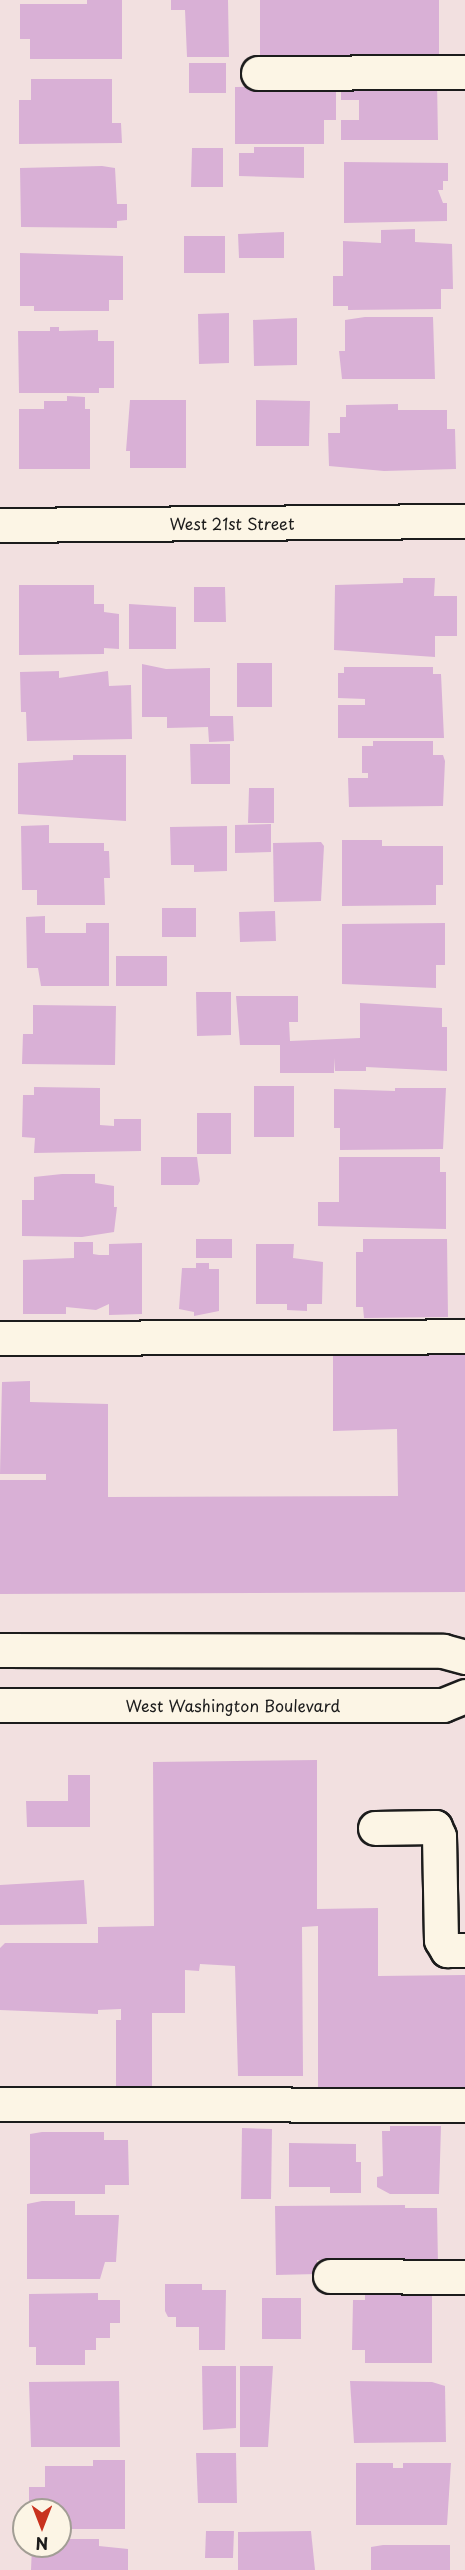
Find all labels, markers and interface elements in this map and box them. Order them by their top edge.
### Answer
street label: West 21st Street [168,513,296,533]
street label: West Washington Boulevard [126,1695,340,1715]
north arrow [12,2498,72,2558]
text: N [36,2532,48,2556]

